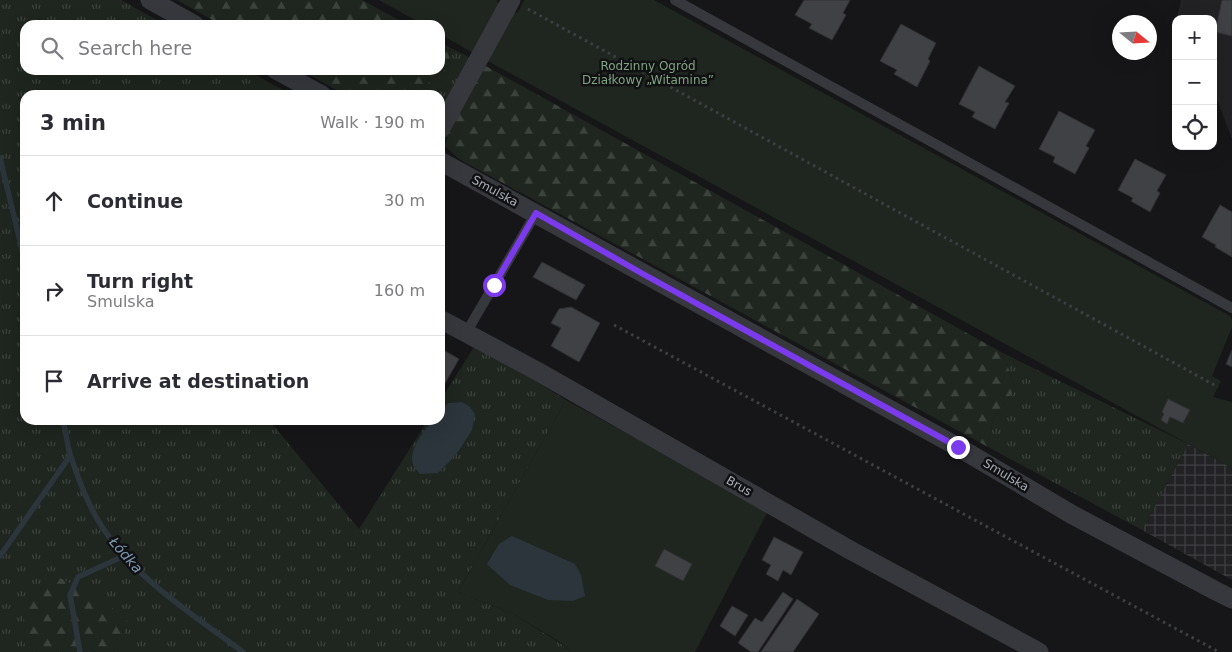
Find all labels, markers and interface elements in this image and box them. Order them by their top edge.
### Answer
north arrow [1112,15,1157,60]
map controls [1172,15,1217,150]
button: + [1172,15,1217,60]
search box [20,20,445,75]
icon: search [38,34,66,62]
text: Search here [78,37,192,59]
park label: Rodzinny Ogród Działkowy „Witamina” [582,59,714,87]
button: − [1172,60,1217,105]
button: locate [1172,105,1217,150]
text: 3 min [40,111,106,135]
text: Walk · 190 m [320,113,425,132]
street label: Smulska [469,173,521,209]
icon: ahead [40,187,68,215]
text: Continue [87,190,183,212]
text: 30 m [384,191,425,210]
text: Turn right [87,270,193,292]
route start [483,274,506,297]
icon: right [40,277,68,305]
text: 160 m [374,281,425,300]
text: Smulska [87,292,154,311]
icon: arrive [40,367,68,395]
text: Arrive at destination [87,370,309,392]
route end [947,436,970,459]
street label: Smulska [981,456,1031,494]
street label: Brus [724,473,754,499]
water label: Łódka [106,533,146,576]

